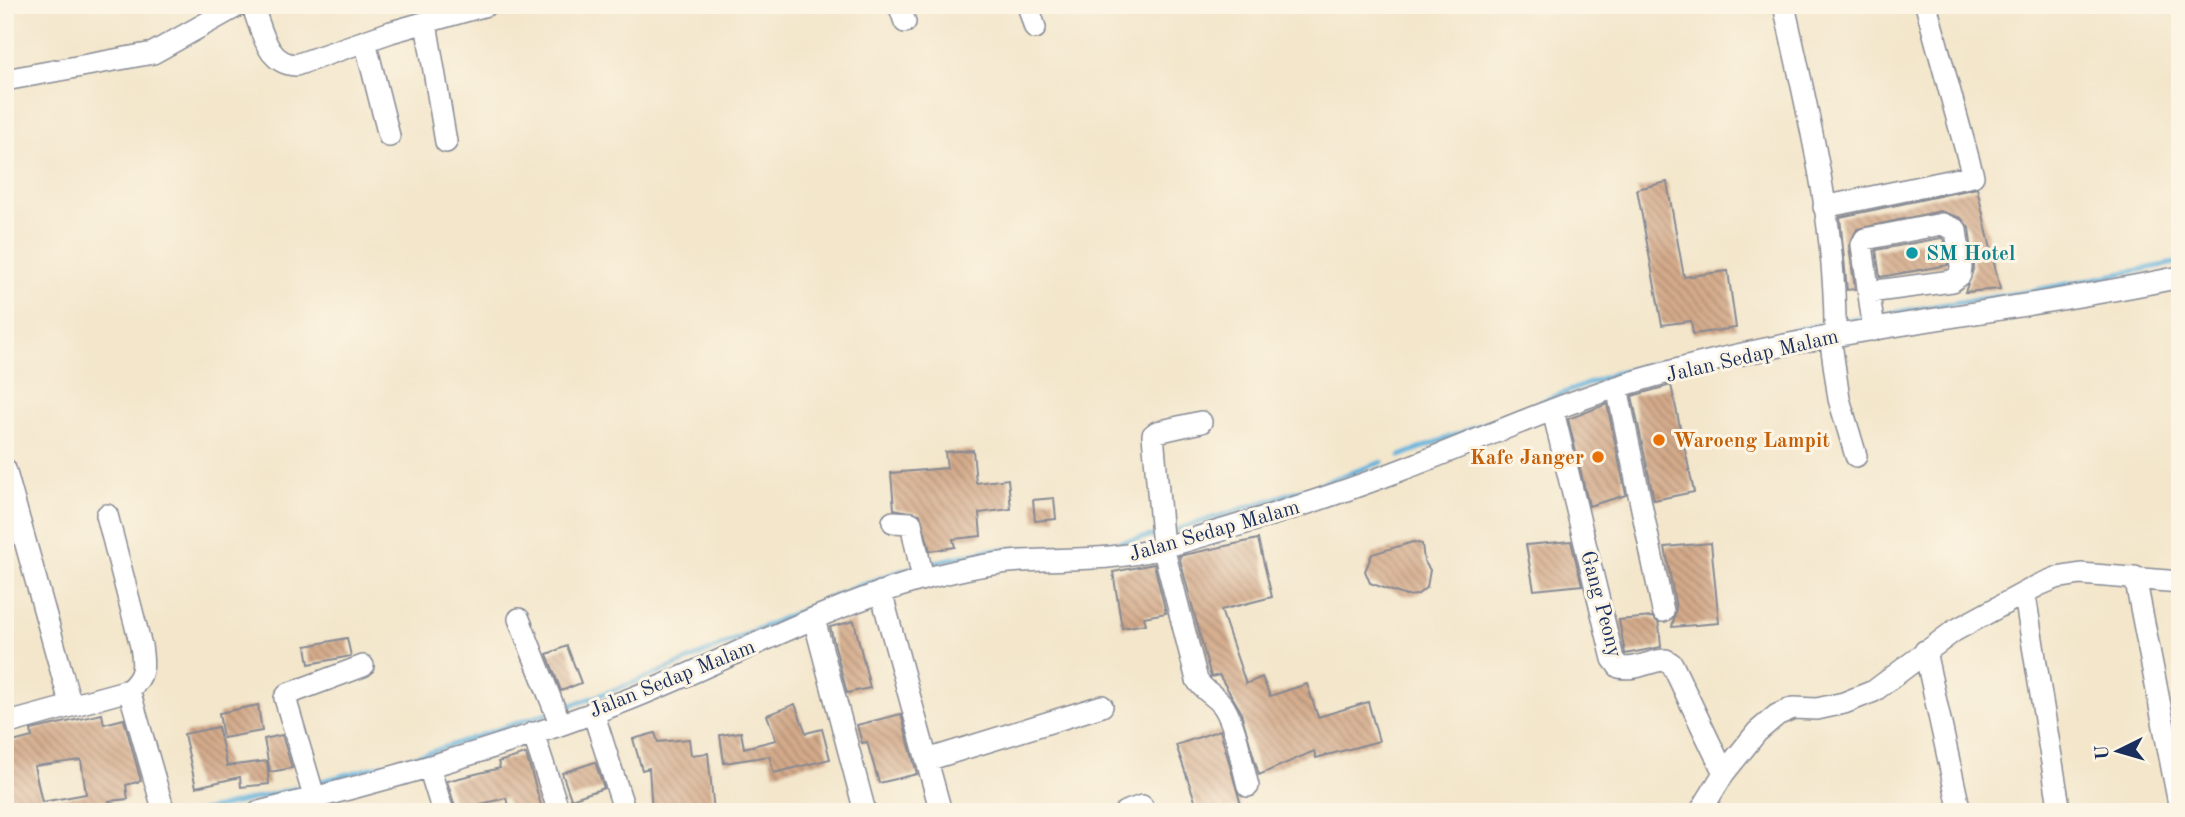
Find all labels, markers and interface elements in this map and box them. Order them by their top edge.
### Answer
place label: SM Hotel [1926,244,2016,265]
marker: SM Hotel [1904,245,1920,261]
street label: Jalan Sedap Malam [1664,326,1841,387]
place label: Waroeng Lampit [1673,431,1830,452]
marker: Waroeng Lampit [1651,432,1667,448]
place label: Kafe Janger [1470,448,1584,469]
marker: Kafe Janger [1590,449,1606,465]
street label: Jalan Sedap Malam [1127,497,1302,566]
street label: Gang Peony [1576,549,1625,660]
street label: Jalan Sedap Malam [587,637,758,722]
north arrow [2084,716,2154,786]
text: U [2093,744,2114,761]

